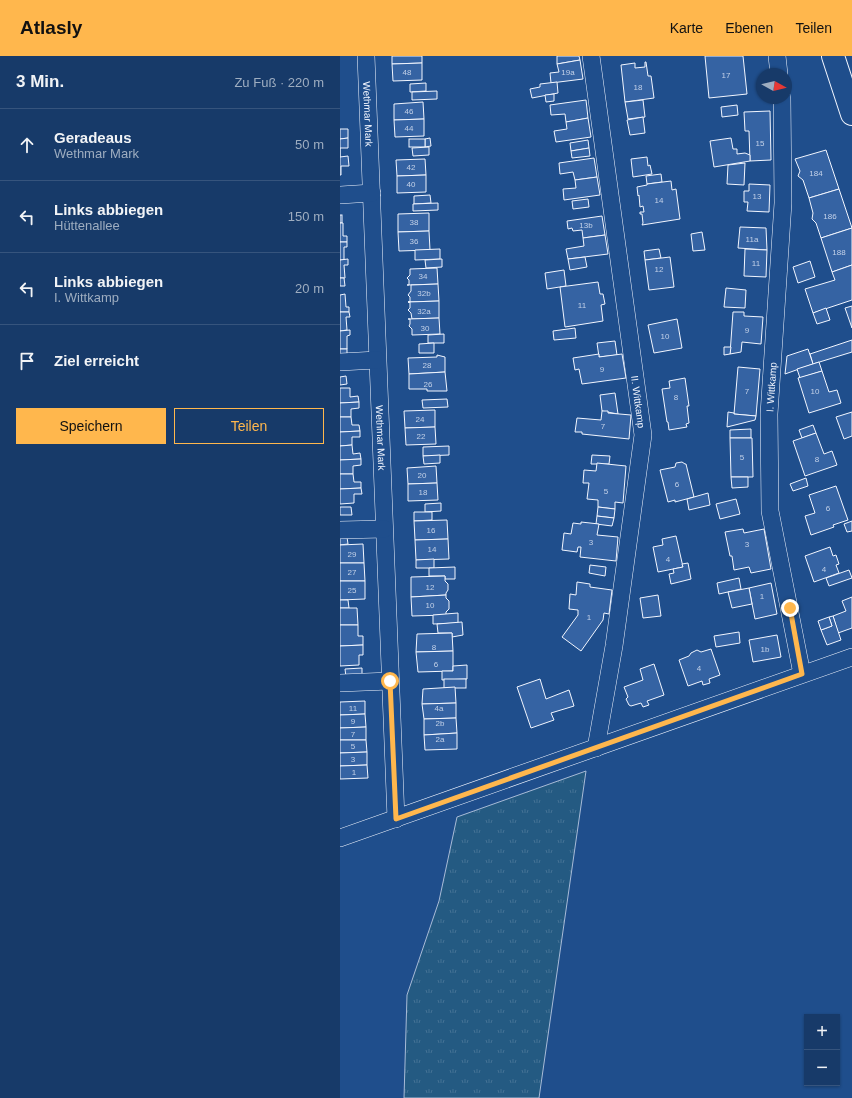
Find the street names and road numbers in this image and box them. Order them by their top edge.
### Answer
street label: Wethmar Mark [361,81,375,148]
street label: I. Wittkamp [764,361,779,412]
street label: II. Wittkamp [629,375,647,429]
street label: Wethmar Mark [374,405,387,472]

